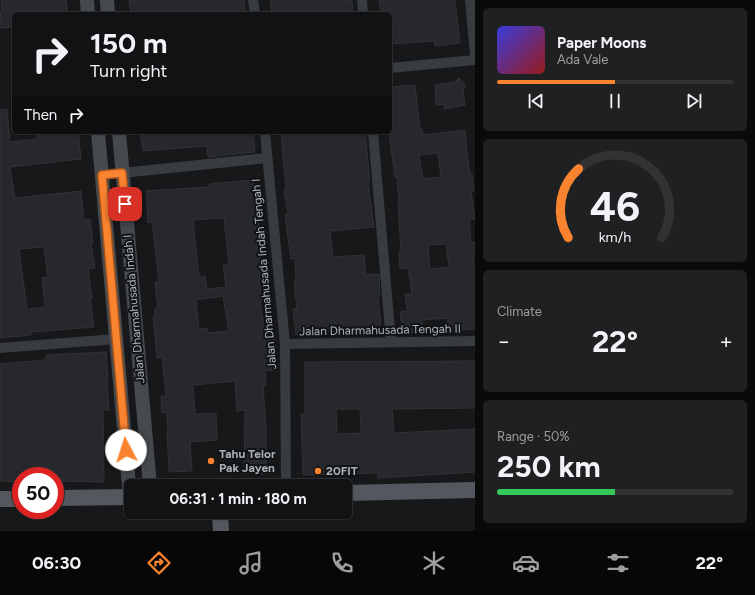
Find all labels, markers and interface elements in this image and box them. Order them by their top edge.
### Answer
text: 150 m [90,26,167,60]
icon: right [24,28,76,80]
text: Paper Moons [557,34,646,52]
text: Ada Vale [557,52,608,67]
text: Turn right [90,60,167,82]
icon: previous [525,90,547,112]
icon: pause [604,90,626,112]
icon: next [683,90,705,112]
icon: right [65,104,87,126]
text: Then [24,106,57,124]
street label: Jalan Dharmahusada Indah Tengah I [249,178,279,370]
text: 46 [590,181,640,231]
pin [108,187,142,221]
icon: arrive [114,193,136,215]
text: km/h [599,228,631,246]
street label: Jalan Dharmahusada Indah I [121,234,147,384]
text: Climate [497,304,542,319]
street label: Jalan Dharmahusada Tengah II [299,322,461,338]
text: 22° [592,323,638,360]
text: − [497,328,511,355]
text: + [719,328,733,355]
position arrow [105,429,147,471]
text: Range · 50% [497,429,570,444]
place label: Tahu Telor Pak Jayen [219,447,276,475]
text: 250 km [497,448,601,485]
marker: Tahu Telor Pak Jayen [206,456,216,466]
place label: 20FIT [326,464,358,478]
marker: 20FIT [313,466,323,476]
speed limit sign: 50 [12,467,64,519]
text: 06:31 · 1 min · 180 m [170,490,307,508]
icon: directions [145,549,173,577]
icon: music [237,549,265,577]
icon: phone [328,549,356,577]
icon: climate [420,549,448,577]
icon: car [512,549,540,577]
icon: filters [604,549,632,577]
text: 06:30 [32,552,81,574]
text: 22° [695,552,723,574]

